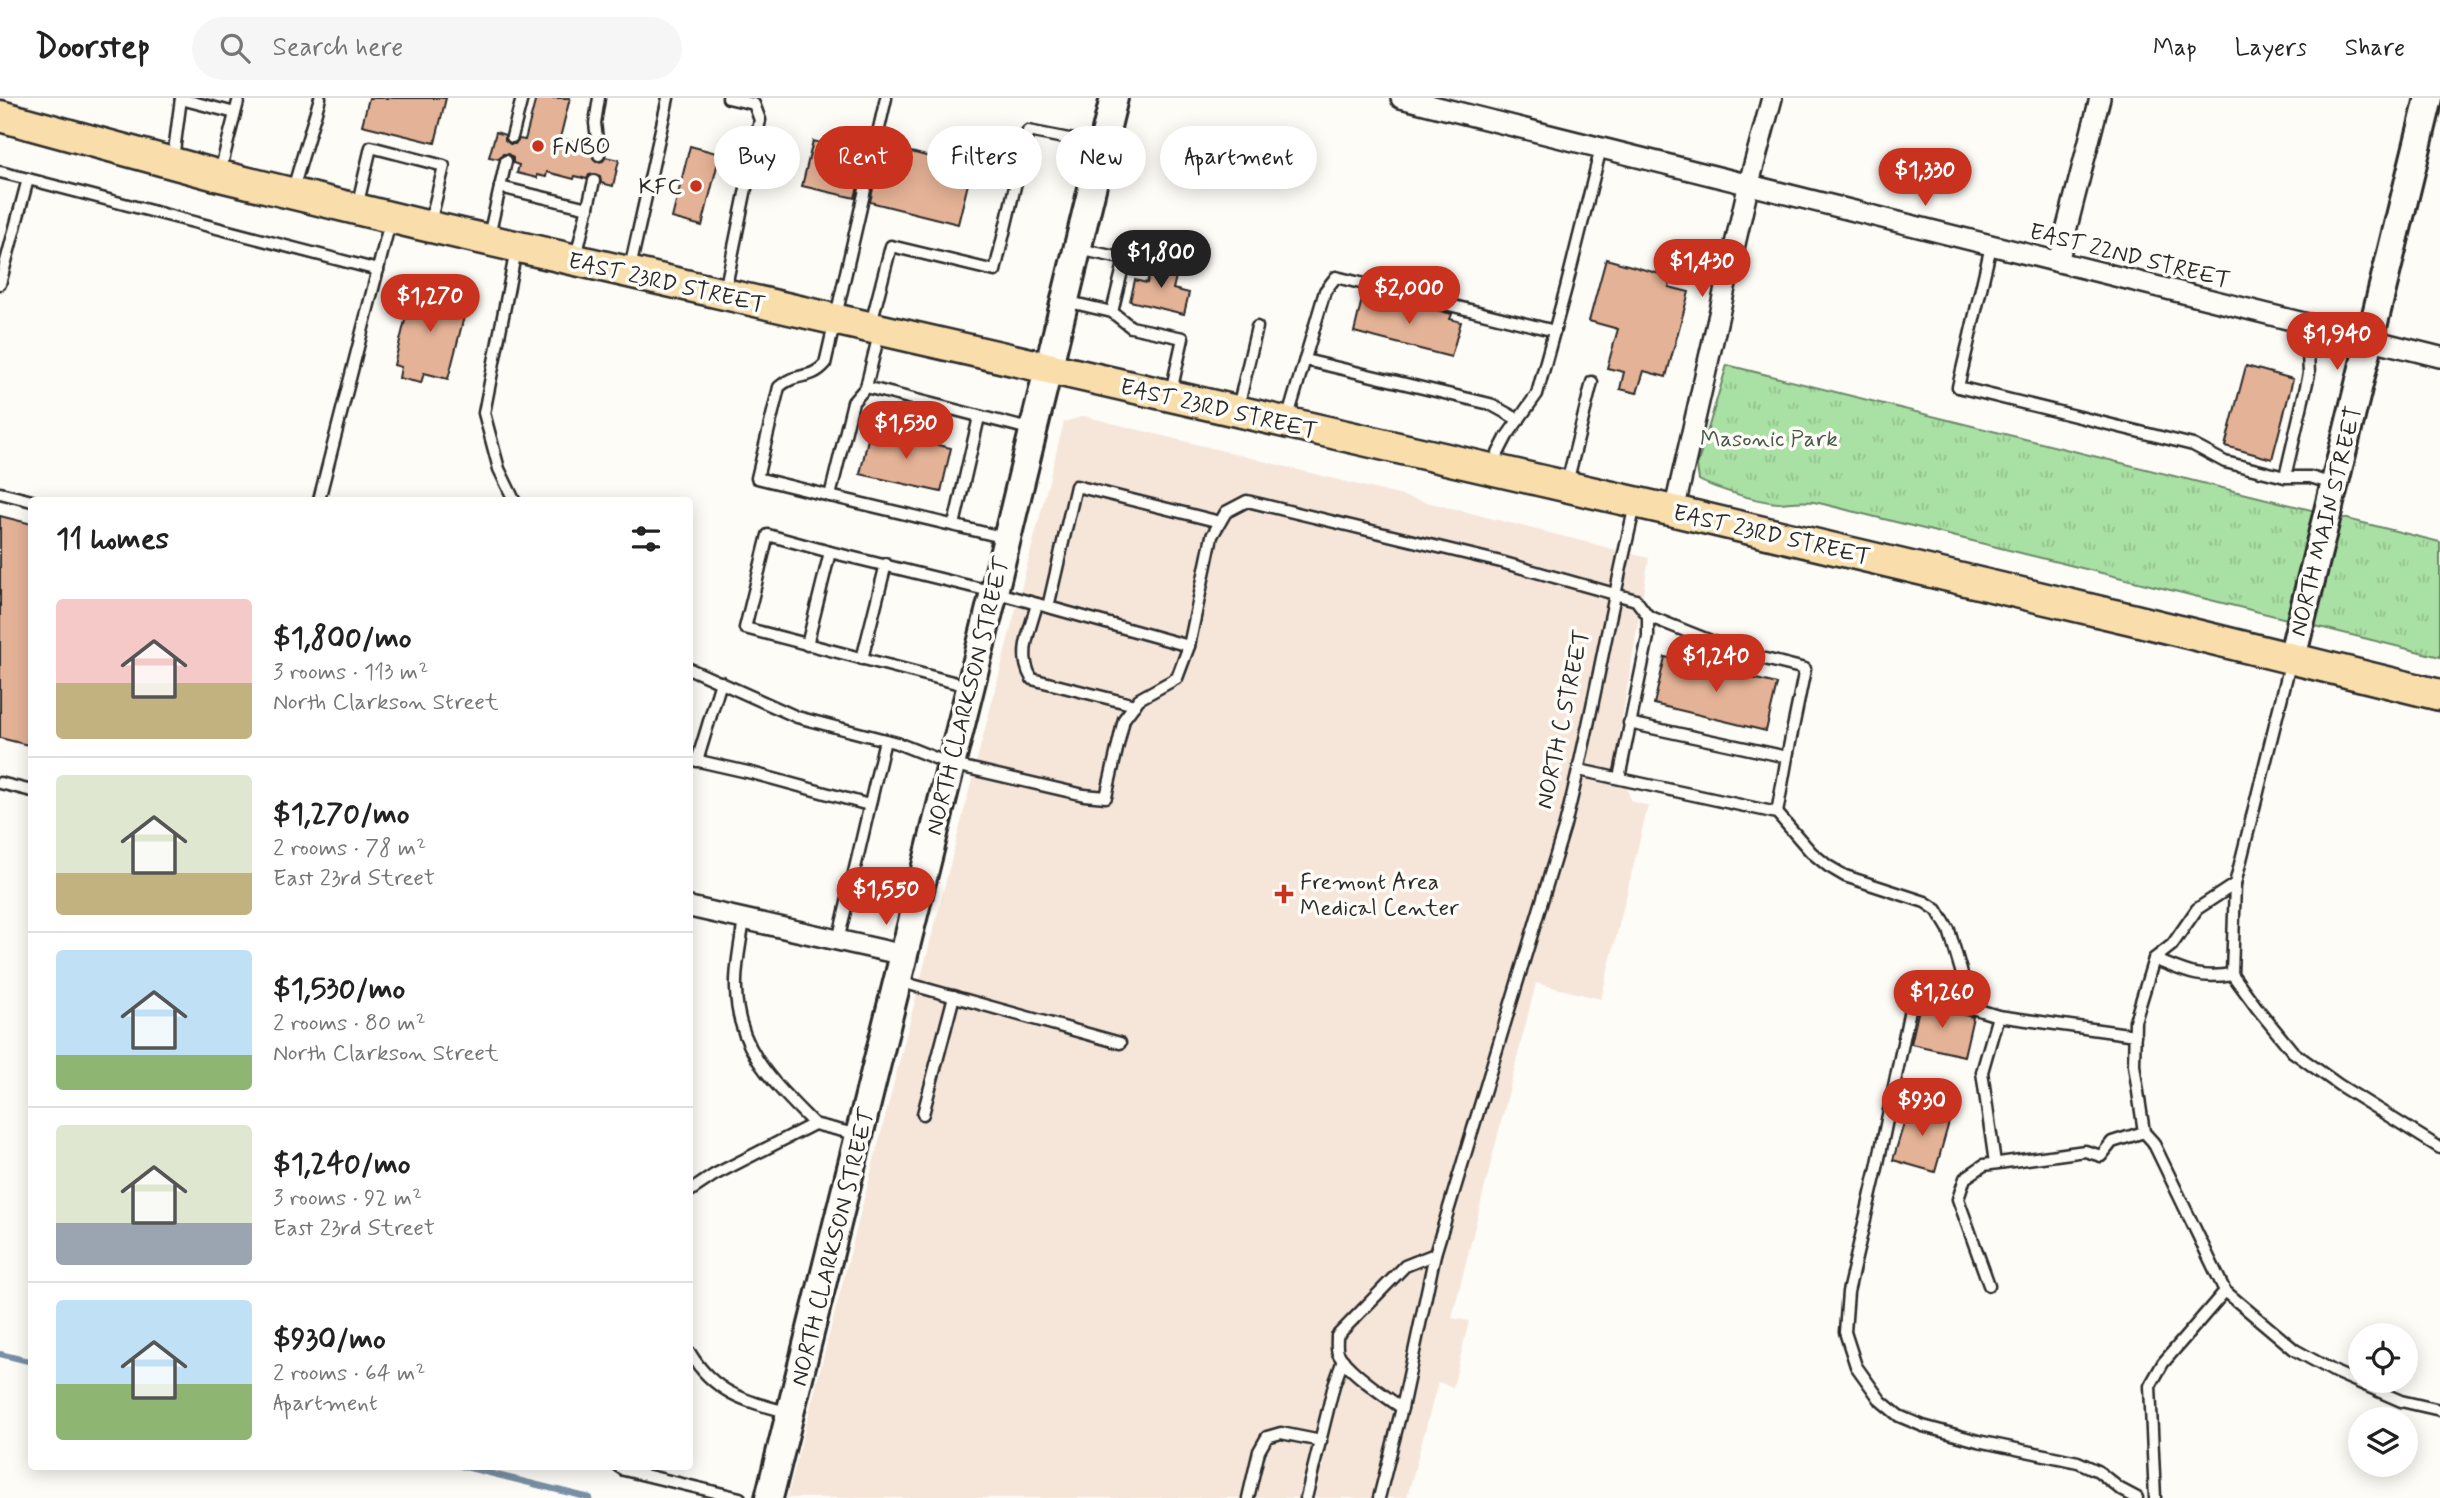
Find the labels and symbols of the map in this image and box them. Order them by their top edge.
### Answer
place label: FNBO [552,133,611,163]
marker: FNBO [530,138,546,154]
pin: $1,330 [1868,148,1982,208]
place label: KFC [639,173,682,203]
marker: KFC [688,178,704,194]
street label: EAST 22ND STREET [2026,217,2233,296]
pin: $1,800 [1104,230,1218,290]
pin: $1,430 [1645,240,1759,299]
street label: EAST 23RD STREET [565,247,768,321]
pin: $2,000 [1352,266,1466,326]
pin: $1,270 [373,274,487,334]
pin: $1,940 [2280,313,2394,372]
street label: EAST 23RD STREET [1117,373,1320,447]
pin: $1,530 [849,402,963,461]
street label: NORTH MAIN STREET [2284,403,2370,640]
park label: Masonic Park [1700,425,1838,455]
street label: EAST 23RD STREET [1670,499,1873,573]
street label: NORTH CLARKSON STREET [920,553,1018,838]
street label: NORTH C STREET [1530,627,1598,812]
pin: $1,240 [1659,634,1773,694]
pin: $1,550 [829,868,943,927]
place label: Fremont Area Medical Center [1300,868,1459,924]
marker: Fremont Area Medical Center [1274,884,1294,904]
pin: $1,260 [1885,970,1999,1030]
pin: $930 [1881,1079,1963,1138]
street label: NORTH CLARKSON STREET [785,1104,883,1389]

